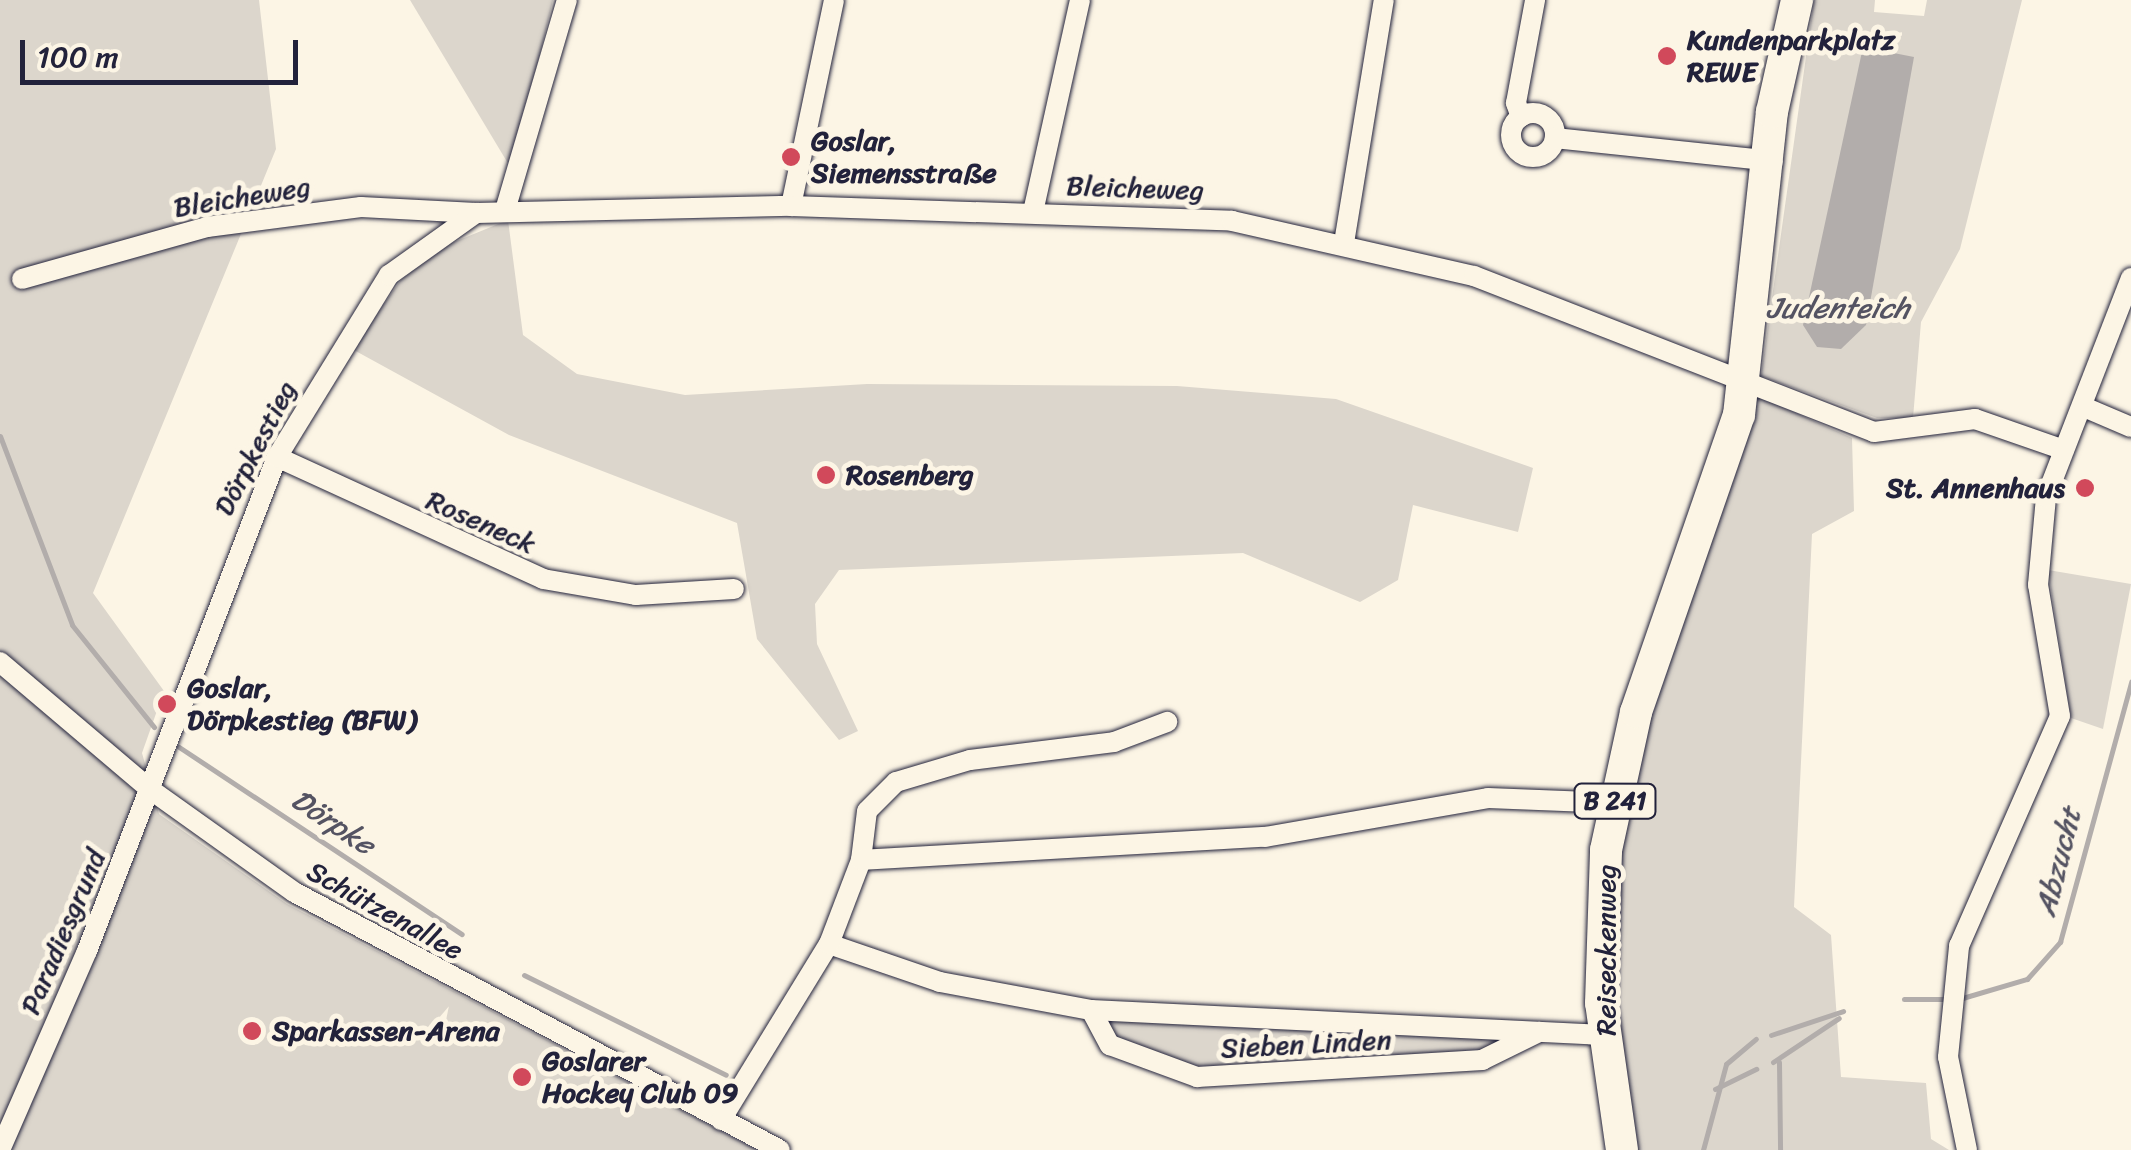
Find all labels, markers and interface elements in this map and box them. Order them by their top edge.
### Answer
scale bar [25,20,302,82]
place label: Kundenparkplatz REWE [1687,23,1895,89]
text: 100 m [37,30,119,84]
marker: Kundenparkplatz REWE [1656,45,1678,67]
place label: Goslar, Siemensstraße [811,124,997,190]
marker: Goslar, Siemensstraße [780,146,802,168]
street label: Bleicheweg [1066,169,1204,207]
street label: Bleicheweg [171,170,313,224]
water label: Judenteich [1766,290,1910,326]
street label: Dörpkestieg [207,375,303,521]
place label: Rosenberg [846,458,974,492]
marker: Rosenberg [815,464,837,486]
place label: St. Annenhaus [1885,471,2065,505]
marker: St. Annenhaus [2074,477,2096,499]
street label: Roseneck [421,483,541,561]
place label: Goslar, Dörpkestieg (BFW) [187,671,416,737]
marker: Goslar, Dörpkestieg (BFW) [156,693,178,715]
water label: Dörpke [285,781,381,863]
road number: B 241 [1572,781,1658,821]
water label: Abzucht [2027,804,2089,920]
street label: Paradiesgrund [13,845,113,1019]
street label: Schützenallee [301,854,469,968]
street label: Reiseckenweg [1589,864,1623,1036]
place label: Sparkassen-Arena [272,1014,500,1048]
marker: Sparkassen-Arena [241,1020,263,1042]
street label: Sieben Linden [1220,1023,1392,1065]
place label: Goslarer Hockey Club 09 [542,1044,738,1110]
marker: Goslarer Hockey Club 09 [511,1066,533,1088]

